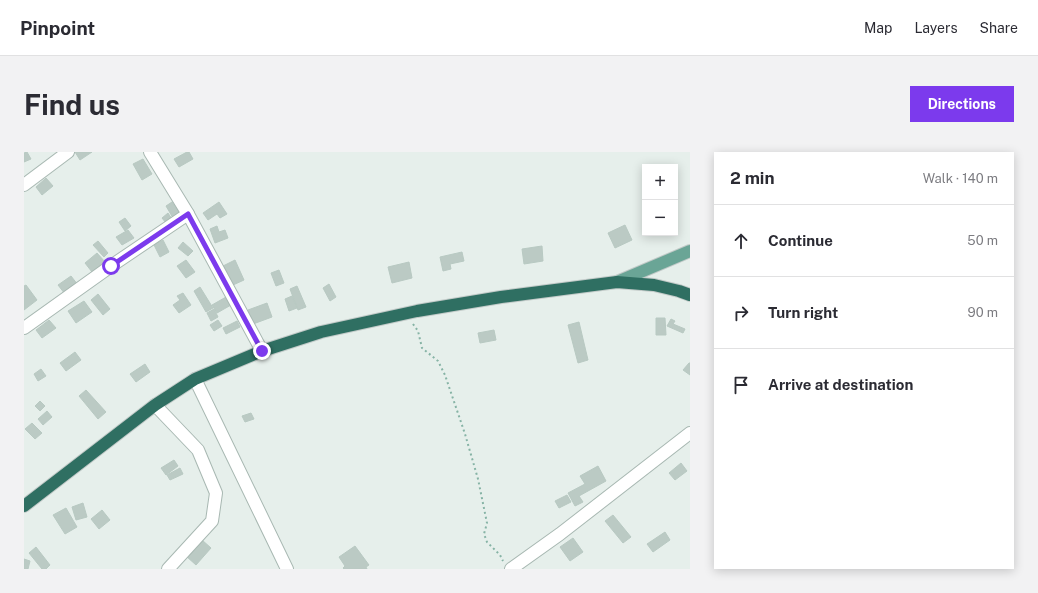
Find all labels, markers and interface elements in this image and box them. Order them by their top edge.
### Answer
text: Pinpoint [20,17,95,39]
text: Map [864,20,892,36]
text: Layers [914,20,958,36]
text: Share [980,20,1018,36]
button: Directions [910,86,1014,122]
text: Find us [24,88,120,121]
map controls [642,164,678,236]
button: + [642,164,678,200]
text: 2 min [730,168,775,188]
text: Walk · 140 m [923,171,998,186]
button: − [642,200,678,236]
icon: ahead [730,230,752,252]
text: Continue [768,232,833,249]
text: 50 m [967,233,998,248]
route start [102,257,120,275]
icon: right [730,302,752,324]
text: Turn right [768,304,838,321]
text: 90 m [968,305,998,320]
route end [253,342,271,360]
icon: arrive [730,374,752,396]
text: Arrive at destination [768,376,913,393]

